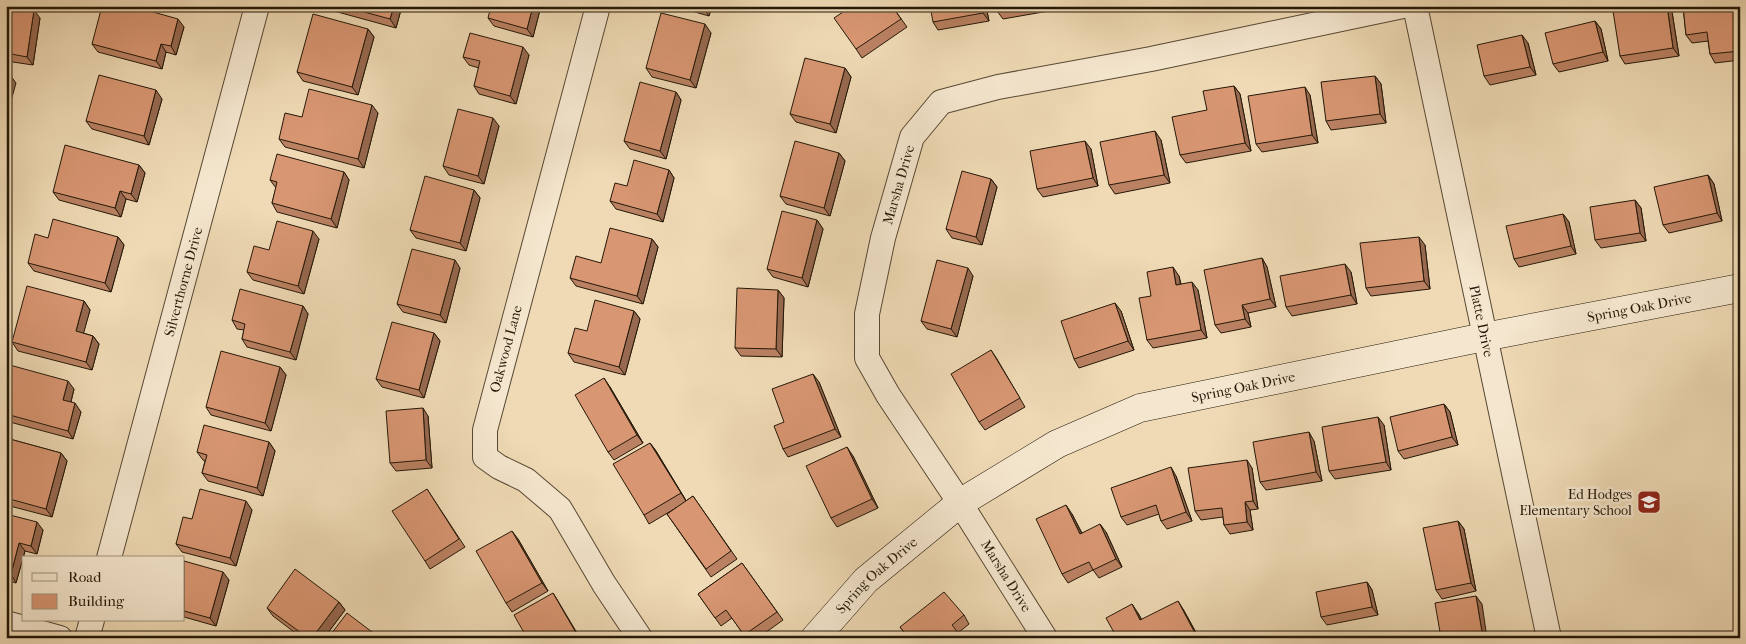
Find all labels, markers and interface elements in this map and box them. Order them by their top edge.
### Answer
street label: Marsha Drive [879,143,918,226]
street label: Silverthorne Drive [160,225,206,338]
street label: Platte Drive [1466,284,1498,359]
street label: Spring Oak Drive [1586,289,1693,326]
street label: Oakwood Lane [486,303,526,395]
street label: Spring Oak Drive [1190,368,1297,406]
place label: Ed Hodges Elementary School [1519,486,1632,519]
school or university icon: Ed Hodges Elementary School [1636,489,1662,515]
street label: Spring Oak Drive [832,533,921,617]
street label: Marsha Drive [977,537,1035,615]
legend [22,556,185,622]
text: Road [68,568,102,586]
text: Building [68,592,125,610]

